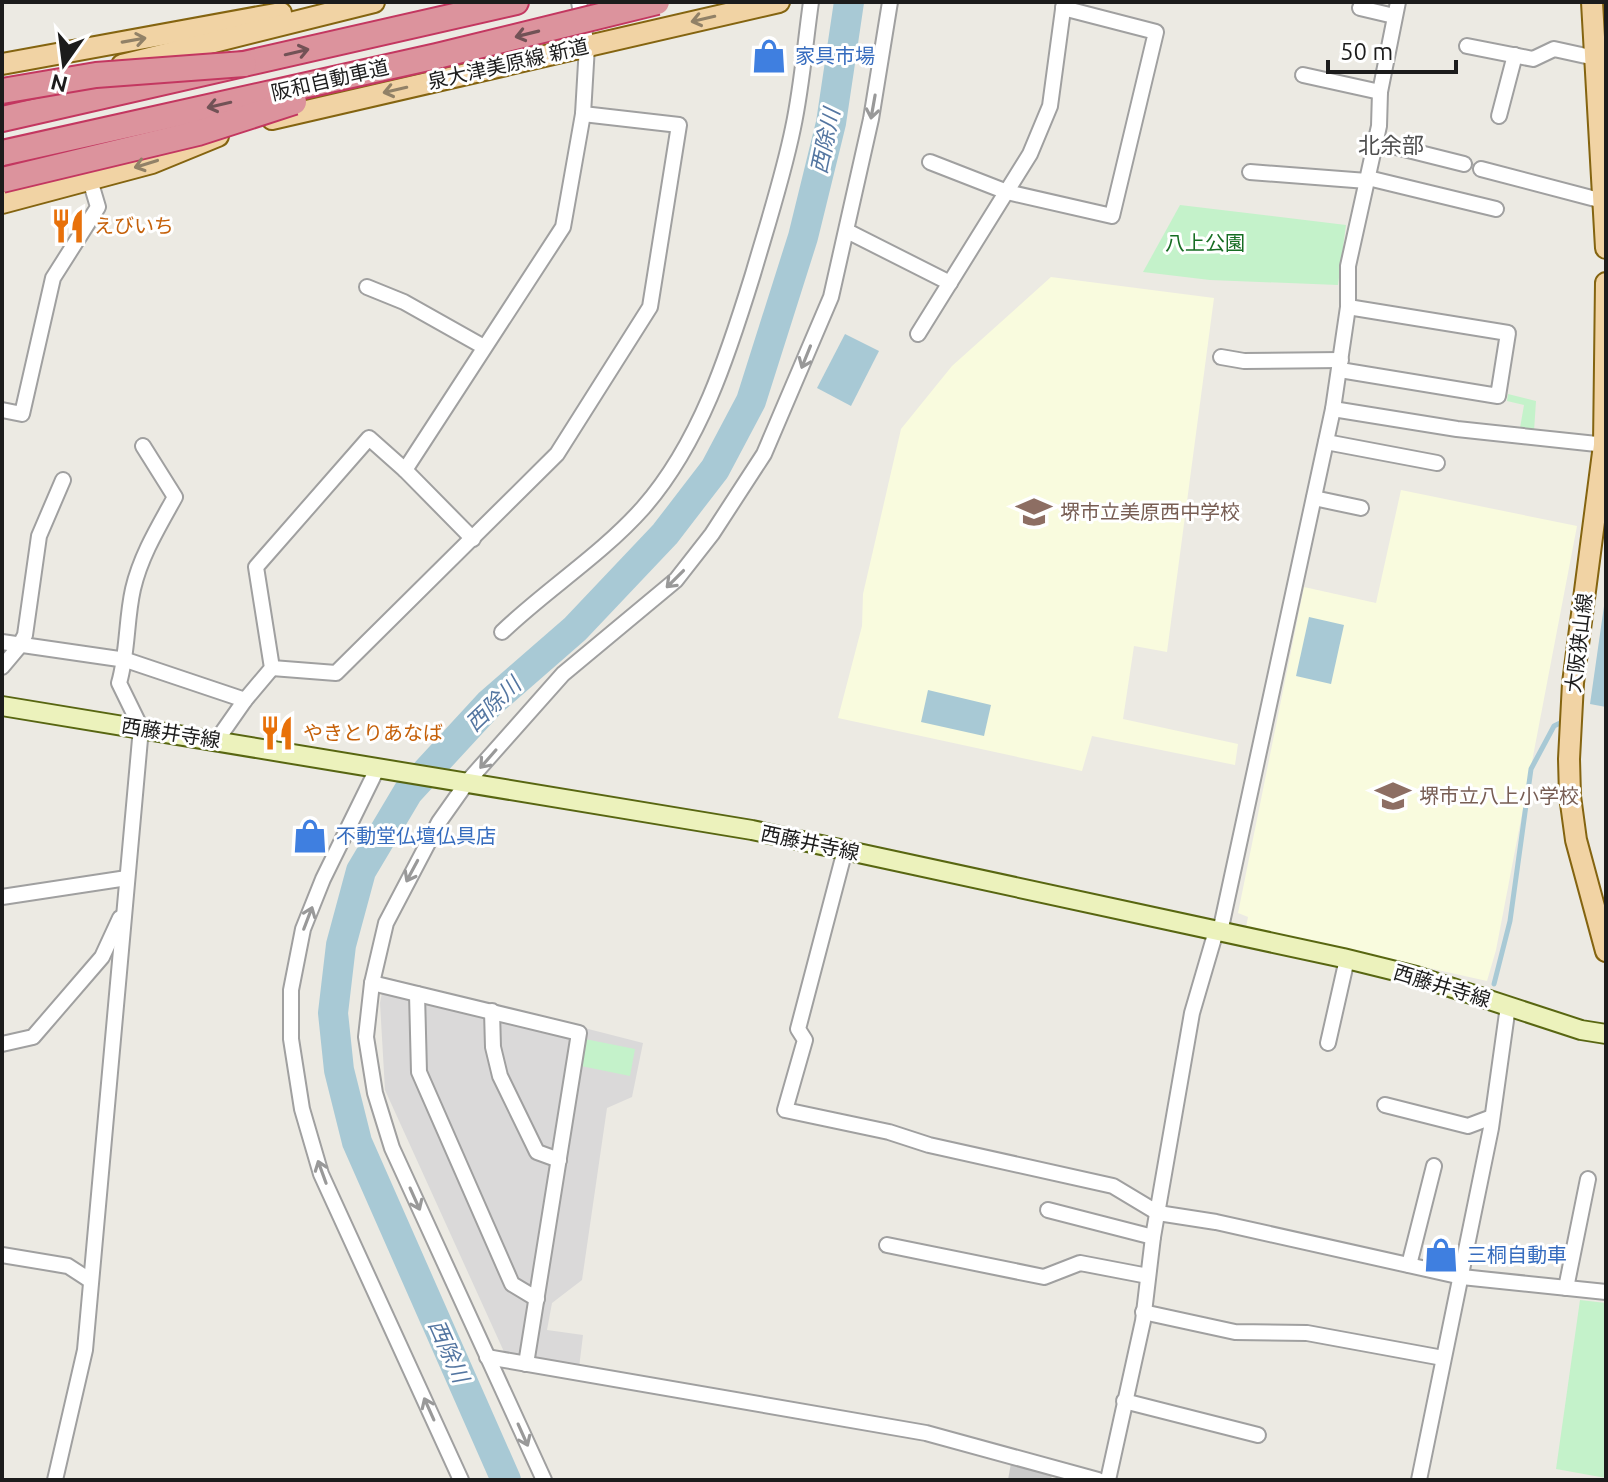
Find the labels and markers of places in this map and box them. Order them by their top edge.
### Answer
shop icon: 家具市場 [750,37,788,75]
place label: 家具市場 [795,44,875,67]
restaurant icon: えびいち [49,207,87,245]
place label: えびいち [94,214,174,237]
school or university icon: 堺市立美原西中学校 [1015,493,1053,531]
place label: 堺市立美原西中学校 [1060,500,1240,523]
restaurant icon: やきとりあなば [258,714,296,752]
place label: やきとりあなば [303,721,443,744]
school or university icon: 堺市立八上小学校 [1374,777,1412,815]
place label: 堺市立八上小学校 [1419,784,1579,807]
shop icon: 不動堂仏壇仏具店 [291,817,329,855]
place label: 不動堂仏壇仏具店 [336,824,496,847]
shop icon: 三桐自動車 [1422,1236,1460,1274]
place label: 三桐自動車 [1467,1243,1567,1266]

